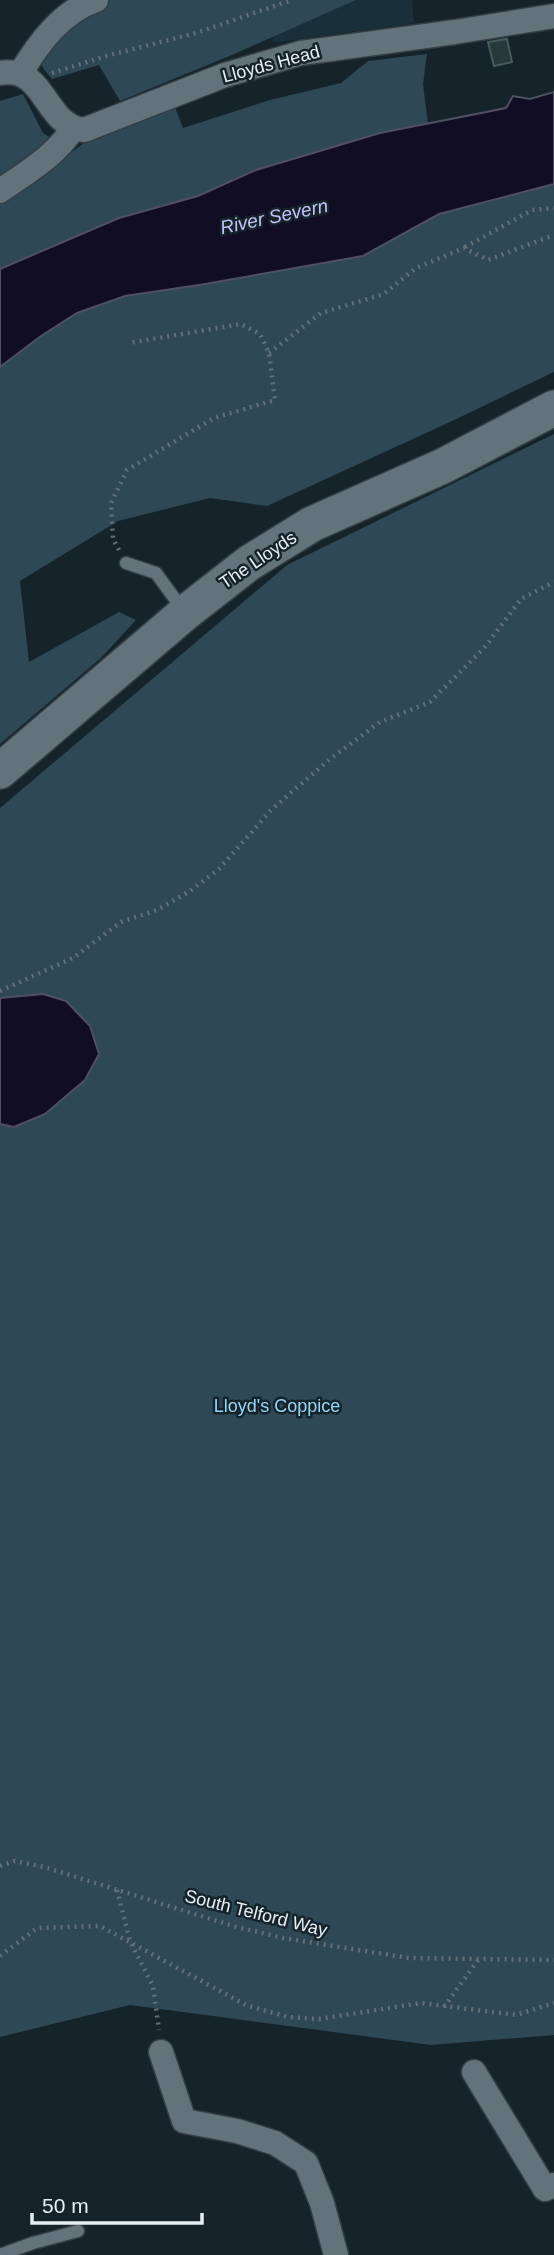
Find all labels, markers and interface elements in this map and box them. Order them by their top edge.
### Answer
street label: Lloyds Head [220,41,322,87]
water label: River Severn [218,195,330,238]
street label: The Lloyds [216,527,300,593]
park label: Lloyd's Coppice [214,1396,340,1416]
street label: South Telford Way [183,1886,329,1940]
scale bar [32,2182,201,2226]
text: 50 m [42,2194,89,2217]

